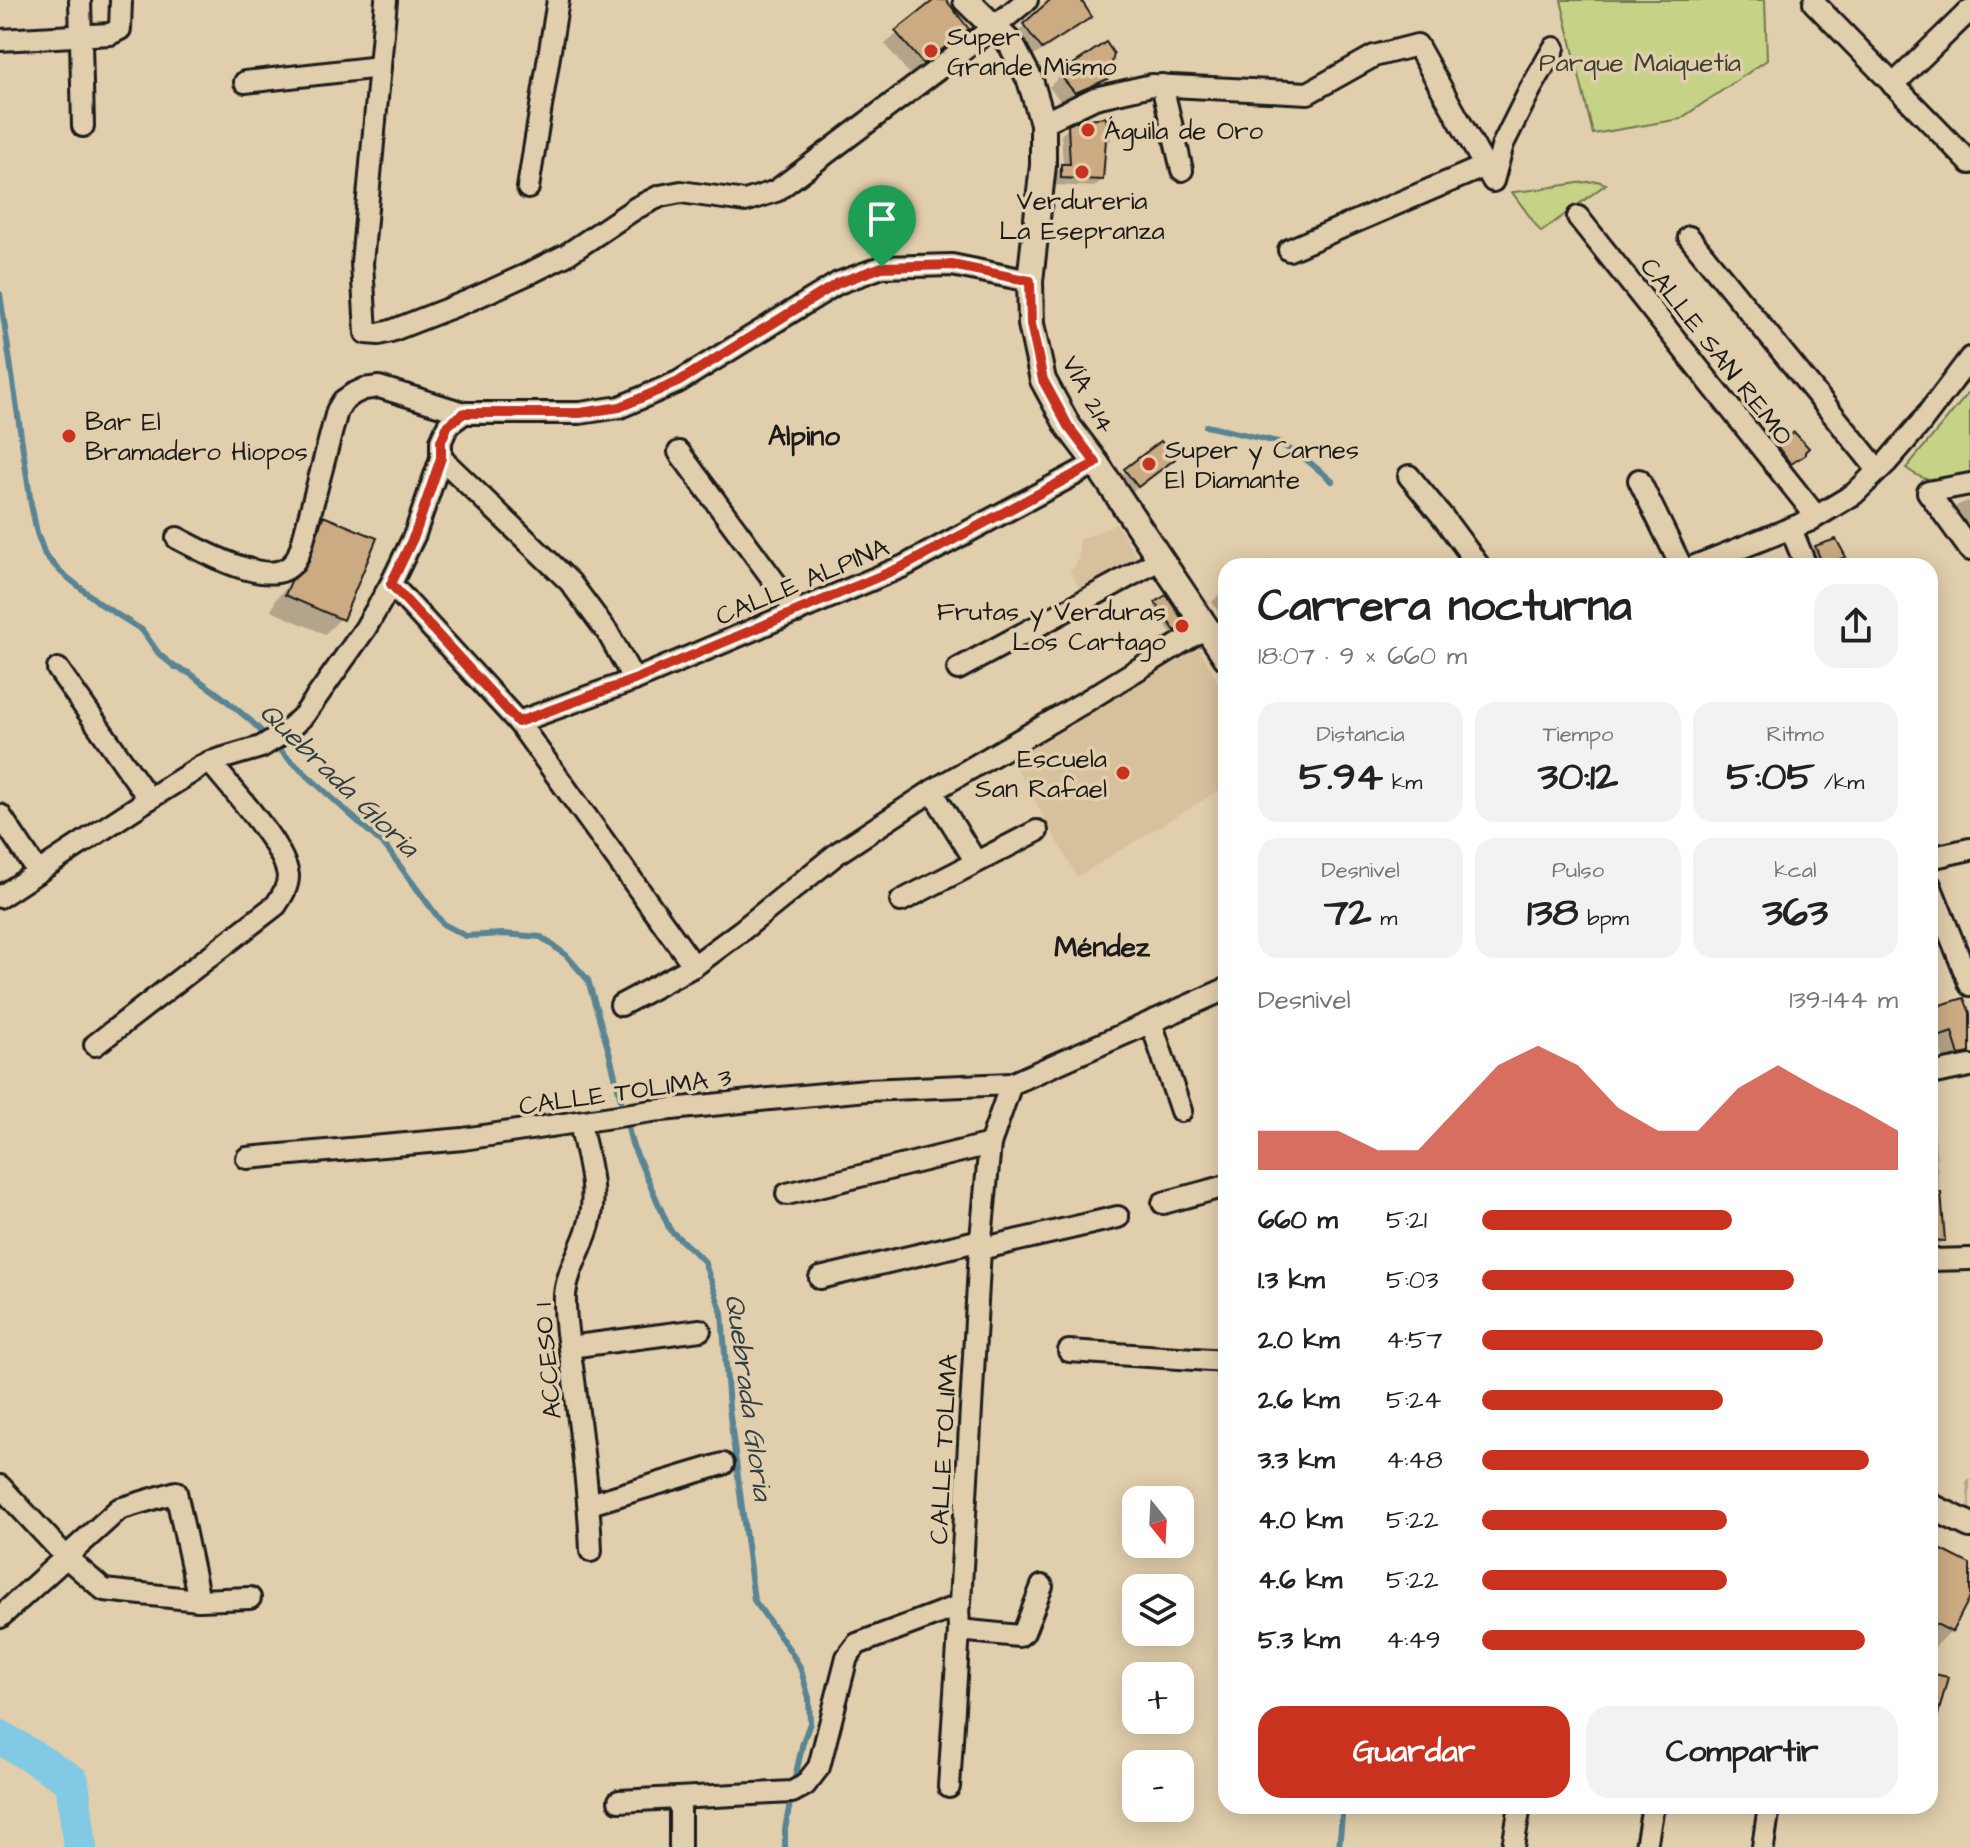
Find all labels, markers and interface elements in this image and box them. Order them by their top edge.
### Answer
place label: Super Grande Mismo [947,19,1117,85]
marker: Super Grande Mismo [922,42,940,60]
park label: Parque Maiquetía [1539,45,1741,81]
place label: Águila de Oro [1104,113,1263,151]
marker: Águila de Oro [1079,121,1097,139]
marker: Verdureria La Esepranza [1073,163,1091,181]
place label: Verdureria La Esepranza [999,183,1165,249]
pin [848,185,916,267]
icon: arrive [860,197,904,241]
street label: CALLE SAN REMO [1631,250,1801,453]
street label: VÍA 214 [1053,349,1124,440]
place label: Bar El Bramadero Hiopos [85,404,308,470]
district label: Alpino [768,417,840,457]
marker: Bar El Bramadero Hiopos [60,427,78,445]
place label: Super y Carnes El Diamante [1165,432,1359,498]
marker: Super y Carnes El Diamante [1140,455,1158,473]
street label: CALLE ALPINA [710,529,895,635]
text: Carrera nocturna [1258,577,1632,638]
button: share [1814,584,1898,668]
place label: Frutas y Verduras Los Cartago [937,594,1166,662]
marker: Frutas y Verduras Los Cartago [1173,617,1191,635]
text: 18:07 · 9 × 660 m [1258,638,1467,674]
water label: Quebrada Gloria [251,694,429,868]
text: Distancia [1317,719,1405,750]
text: Tiempo [1543,719,1613,750]
text: Ritmo [1767,719,1824,750]
place label: Escuela San Rafael [975,741,1107,807]
text: 5.94 [1299,750,1383,805]
text: 30:12 [1538,750,1618,805]
text: 5:05 [1726,750,1815,805]
marker: Escuela San Rafael [1114,764,1132,782]
text: km [1383,767,1422,798]
text: /km [1815,767,1864,798]
text: Desnivel [1322,855,1400,886]
text: Pulso [1552,855,1604,886]
text: kcal [1774,855,1816,886]
text: 72 [1324,886,1371,941]
text: 138 [1527,886,1578,941]
text: 363 [1762,886,1828,941]
text: m [1371,903,1397,934]
text: bpm [1578,903,1629,934]
district label: Méndez [1054,928,1151,967]
text: Desnivel [1258,982,1351,1018]
text: 139–144 m [1789,982,1898,1018]
street label: CALLE TOLIMA 3 [517,1059,734,1125]
text: 660 m [1258,1202,1338,1238]
text: 5:21 [1386,1202,1427,1238]
text: 1.3 km [1258,1262,1325,1298]
text: 5:03 [1386,1262,1438,1298]
water label: Quebrada Gloria [715,1291,783,1505]
street label: ACCESO 1 [525,1301,571,1421]
text: 2.0 km [1258,1322,1340,1358]
text: 4:57 [1386,1322,1442,1358]
street label: CALLE TOLIMA [921,1353,967,1545]
text: 2.6 km [1258,1382,1339,1418]
text: 5:24 [1386,1382,1441,1418]
text: 3.3 km [1258,1442,1335,1478]
text: 4:48 [1386,1442,1443,1478]
north arrow [1122,1486,1194,1558]
map controls [1122,1486,1194,1822]
text: 4.0 km [1258,1502,1342,1538]
text: 5:22 [1386,1502,1439,1538]
text: 4.6 km [1258,1562,1342,1598]
text: 5:22 [1386,1562,1439,1598]
button: layers [1122,1574,1194,1646]
text: 5.3 km [1258,1622,1340,1658]
text: 4:49 [1386,1622,1441,1658]
button: + [1122,1662,1194,1734]
button: Guardar [1258,1706,1570,1798]
button: Compartir [1586,1706,1898,1798]
button: − [1122,1750,1194,1822]

